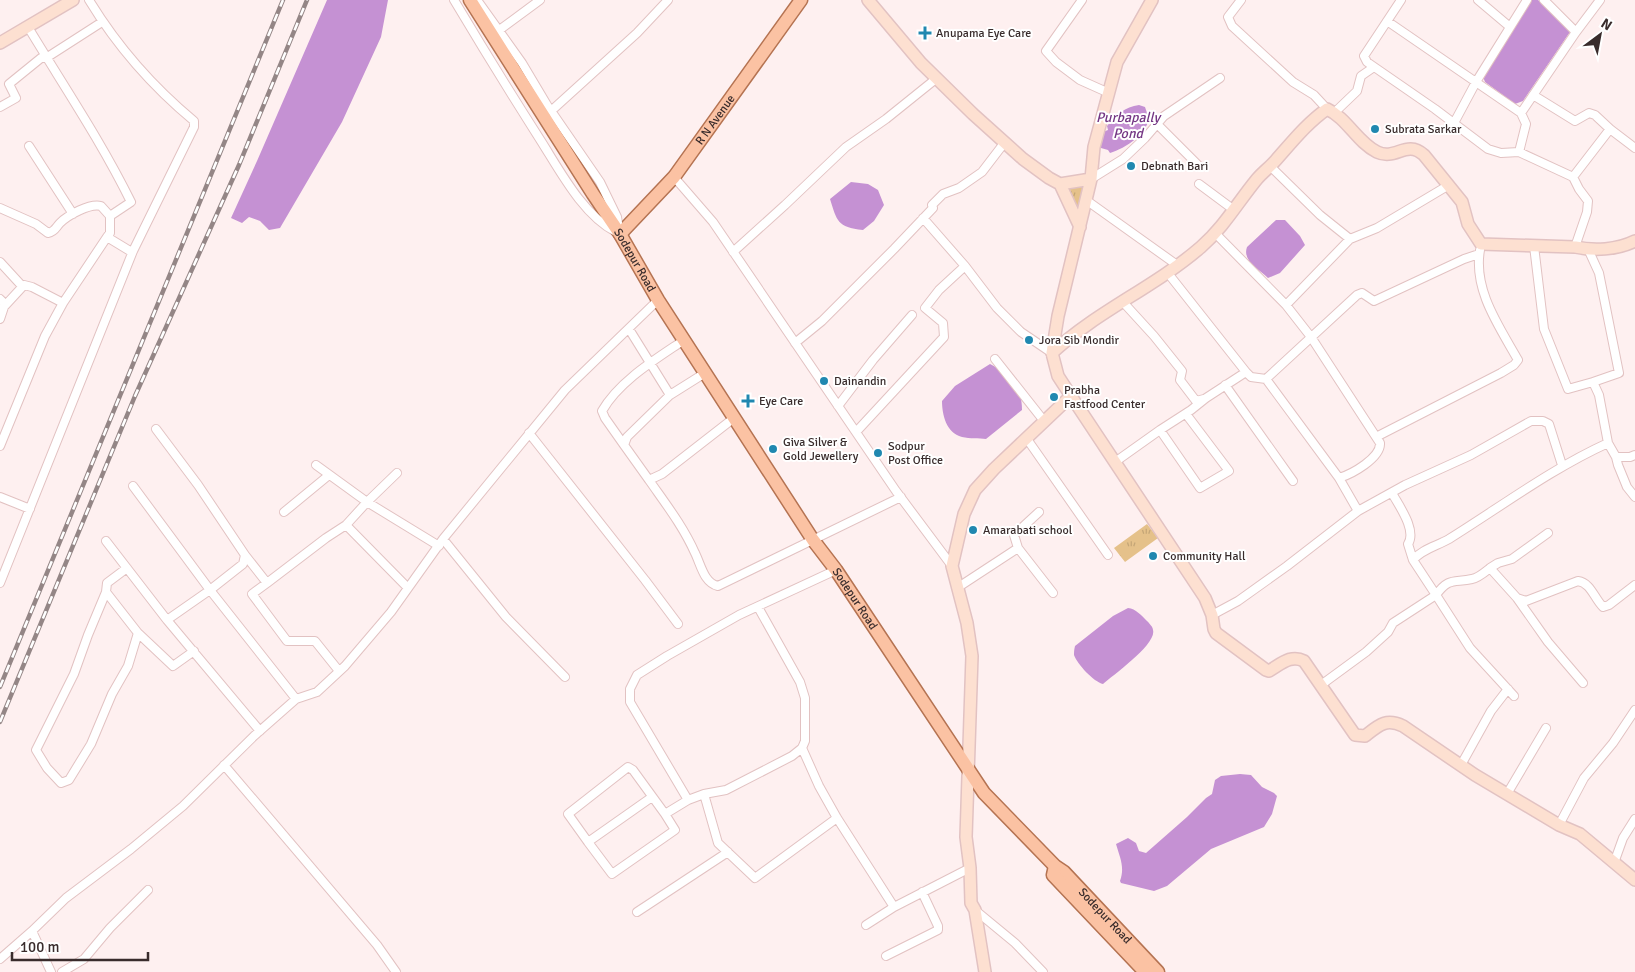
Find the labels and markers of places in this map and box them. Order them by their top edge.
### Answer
marker: Anupama Eye Care [918,26,932,40]
place label: Anupama Eye Care [936,26,1031,41]
place label: Subrata Sarkar [1385,122,1462,137]
marker: Subrata Sarkar [1369,123,1381,135]
place label: Debnath Bari [1141,159,1208,174]
marker: Debnath Bari [1125,160,1137,172]
place label: Jora Sib Mondir [1039,333,1120,348]
marker: Jora Sib Mondir [1023,334,1035,346]
place label: Dainandin [834,374,886,389]
marker: Dainandin [818,375,830,387]
place label: Prabha Fastfood Center [1064,383,1146,412]
marker: Prabha Fastfood Center [1048,391,1060,403]
marker: Eye Care [741,394,755,408]
place label: Eye Care [759,394,803,409]
place label: Giva Silver & Gold Jewellery [783,435,859,464]
place label: Sodpur Post Office [888,439,943,468]
marker: Giva Silver & Gold Jewellery [767,443,779,455]
marker: Sodpur Post Office [872,447,884,459]
place label: Amarabati school [983,523,1073,538]
marker: Amarabati school [967,524,979,536]
place label: Community Hall [1163,549,1246,564]
marker: Community Hall [1147,550,1159,562]

